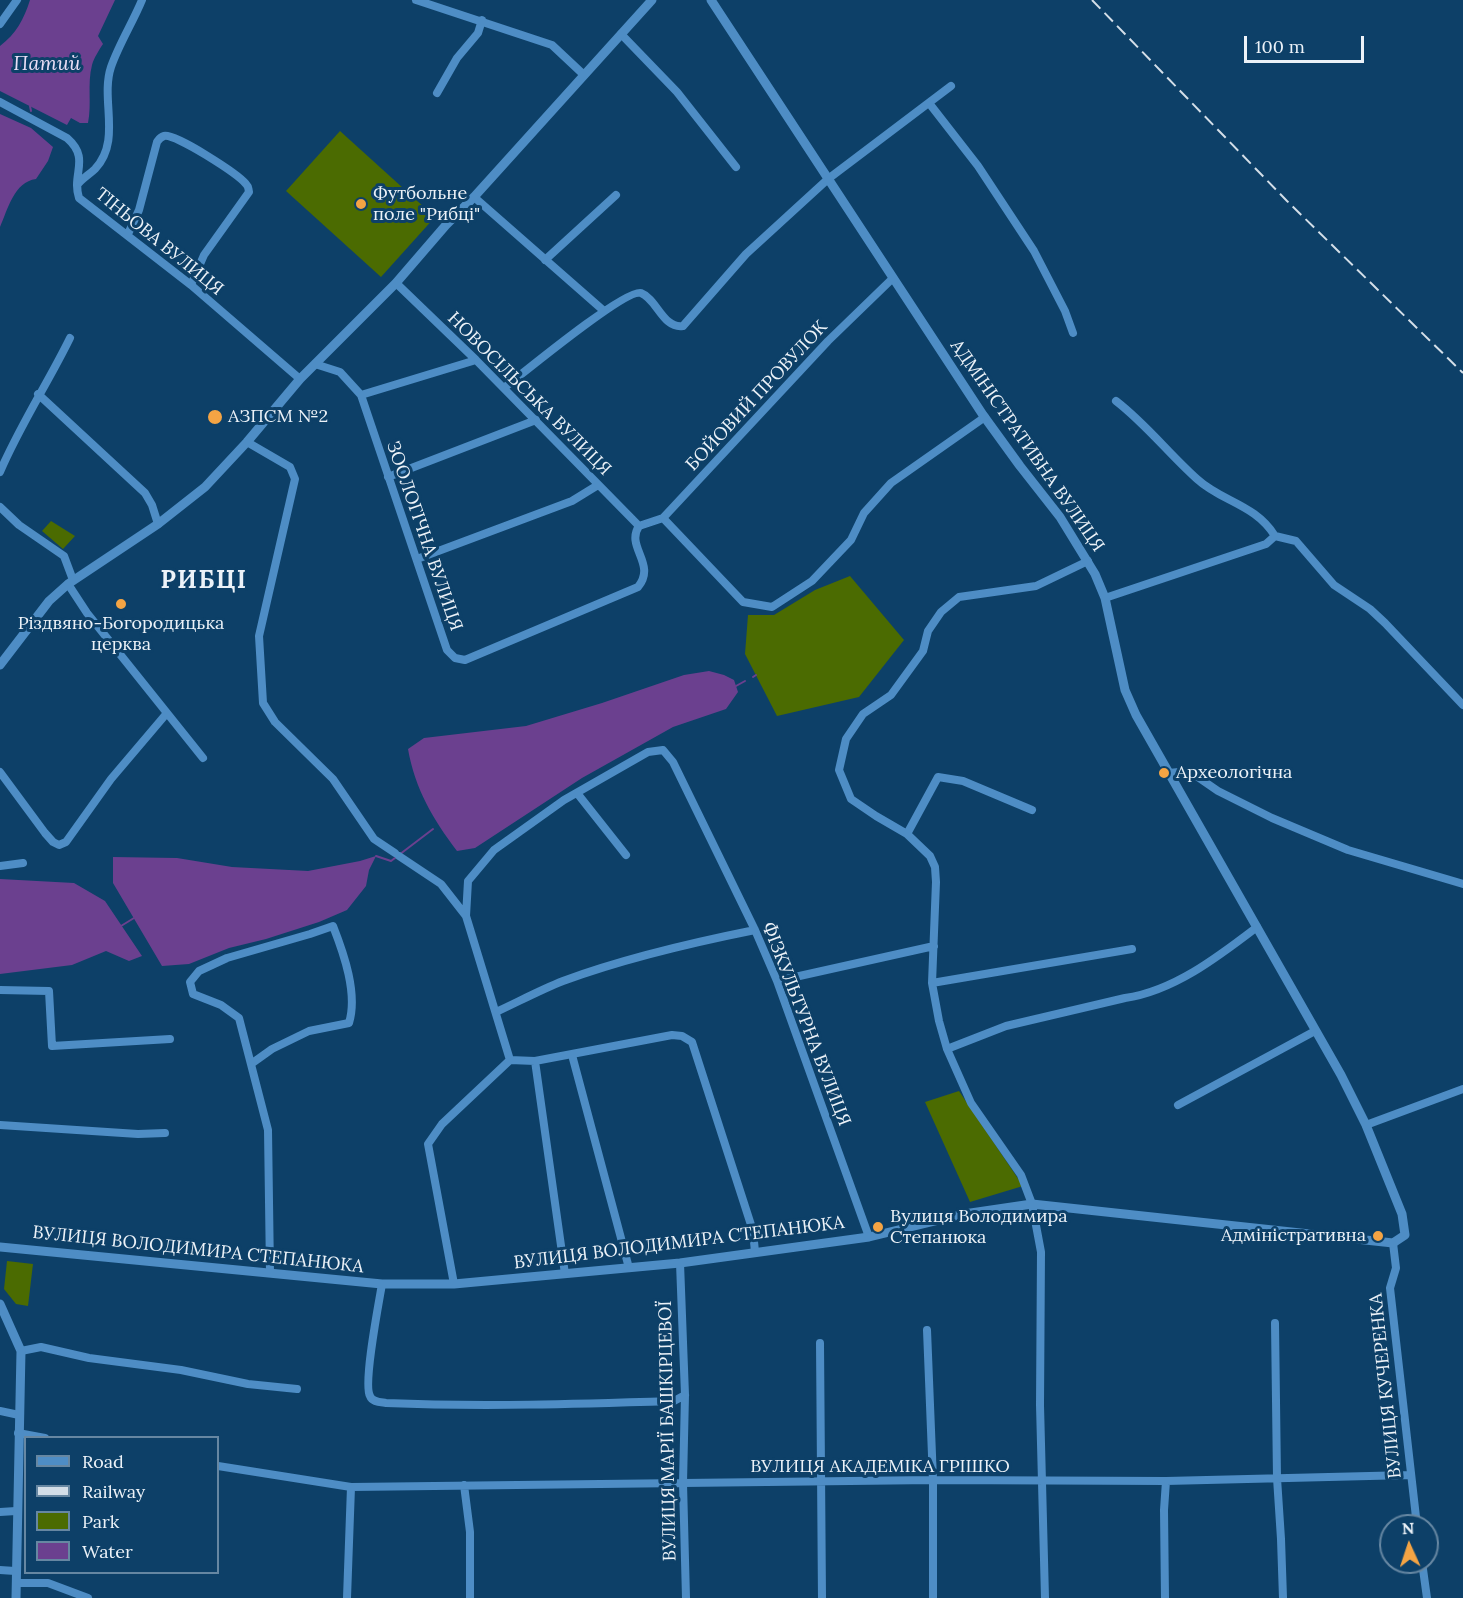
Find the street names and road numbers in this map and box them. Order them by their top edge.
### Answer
street label: ТІНЬОВА ВУЛИЦЯ [91,184,227,300]
street label: НОВОСІЛЬСЬКА ВУЛИЦЯ [443,308,615,480]
street label: БОЙОВИЙ ПРОВУЛОК [682,316,832,476]
street label: АДМІНІСТРАТИВНА ВУЛИЦЯ [945,336,1109,556]
street label: ЗООЛОГІЧНА ВУЛИЦЯ [381,438,467,634]
street label: ФІЗКУЛЬТУРНА ВУЛИЦЯ [757,919,855,1129]
street label: ВУЛИЦЯ ВОЛОДИМИРА СТЕПАНЮКА [512,1212,846,1274]
street label: ВУЛИЦЯ ВОЛОДИМИРА СТЕПАНЮКА [31,1222,365,1278]
street label: ВУЛИЦЯ КУЧЕРЕНКА [1366,1292,1406,1480]
street label: ВУЛИЦЯ МАРІЇ БАШКІРЦЕВОЇ [655,1300,681,1562]
street label: ВУЛИЦЯ АКАДЕМІКА ГРІШКО [750,1456,1010,1478]

